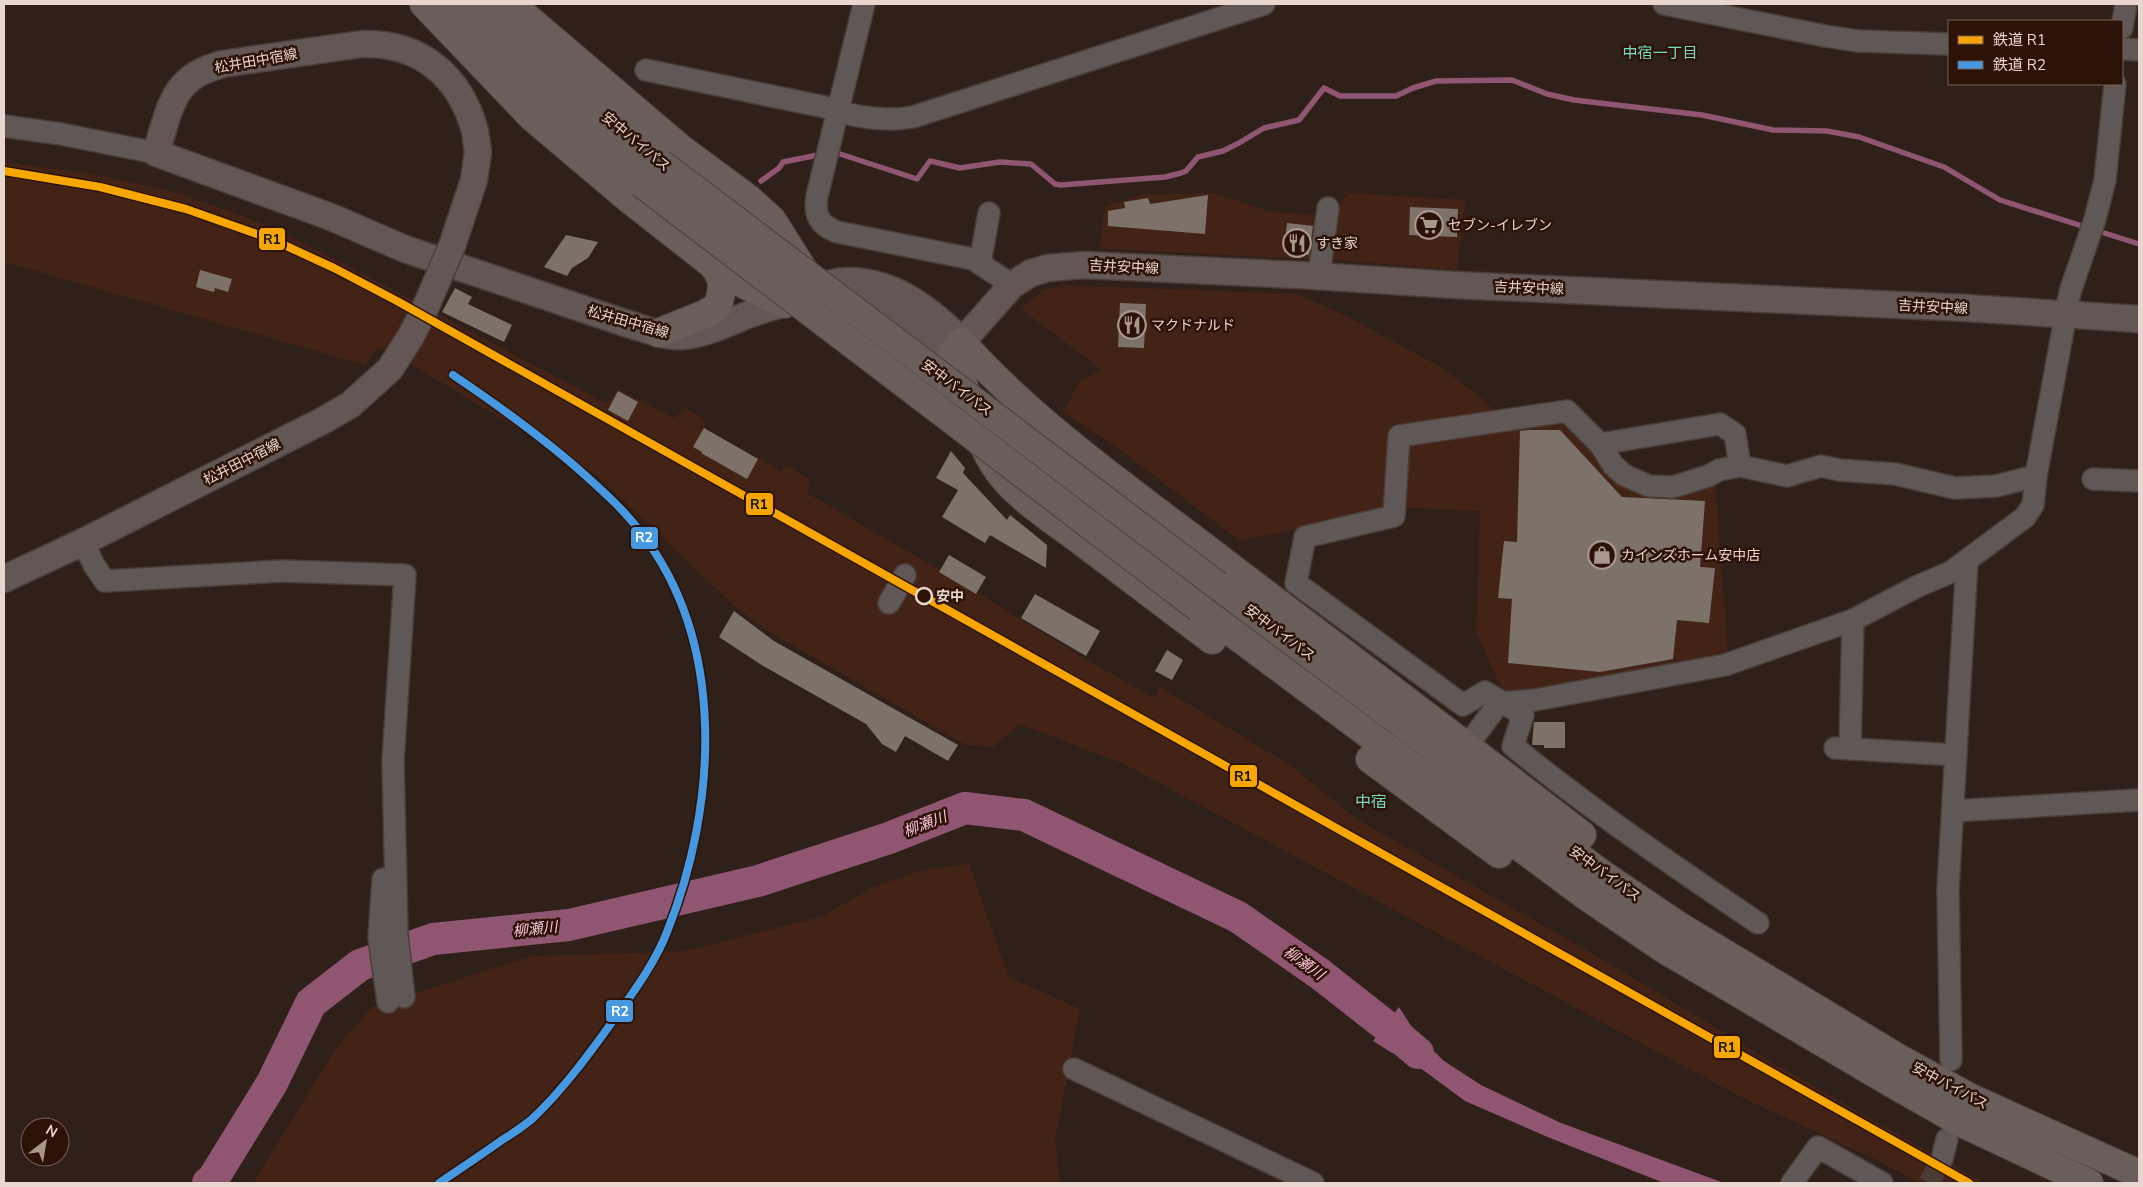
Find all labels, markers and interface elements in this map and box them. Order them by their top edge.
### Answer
legend [1948,20,2123,85]
text: 鉄道 R1 [1993,30,2046,50]
district label: 中宿一丁目 [1622,43,1698,63]
street label: 松井田中宿線 [213,44,299,78]
text: 鉄道 R2 [1993,55,2046,75]
street label: 安中バイパス [598,108,674,176]
supermarket icon: セブン-イレブン [1414,210,1444,240]
place label: セブン-イレブン [1448,216,1552,235]
line badge: R1 [258,227,286,251]
restaurant icon: すき家 [1282,228,1312,258]
text: R1 [263,230,281,249]
place label: すき家 [1316,234,1358,253]
street label: 吉井安中線 [1089,256,1159,278]
street label: 吉井安中線 [1494,277,1564,299]
street label: 吉井安中線 [1898,296,1968,318]
street label: 松井田中宿線 [585,301,671,343]
restaurant icon: マクドナルド [1117,310,1147,340]
place label: マクドナルド [1151,316,1235,335]
street label: 安中バイパス [918,355,996,421]
street label: 松井田中宿線 [200,434,284,490]
line badge: R1 [745,492,774,516]
text: R1 [750,495,768,514]
line badge: R2 [630,526,659,550]
text: R2 [635,528,653,547]
shop icon: カインズホーム安中店 [1587,540,1617,570]
place label: カインズホーム安中店 [1621,546,1760,565]
marker: 安中 [915,587,933,605]
place label: 安中 [936,587,964,606]
street label: 安中バイパス [1241,600,1319,666]
line badge: R1 [1229,764,1258,788]
text: R1 [1234,767,1252,786]
district label: 中宿 [1355,791,1387,813]
water label: 柳瀬川 [900,806,951,841]
street label: 安中バイパス [1566,842,1644,906]
water label: 柳瀬川 [512,916,560,941]
water label: 柳瀬川 [1280,942,1330,985]
line badge: R2 [605,999,634,1023]
text: R2 [611,1002,629,1021]
line badge: R1 [1713,1035,1741,1059]
text: R1 [1718,1038,1736,1057]
street label: 安中バイパス [1909,1058,1991,1114]
north arrow [20,1117,70,1167]
text: N [42,1120,61,1142]

